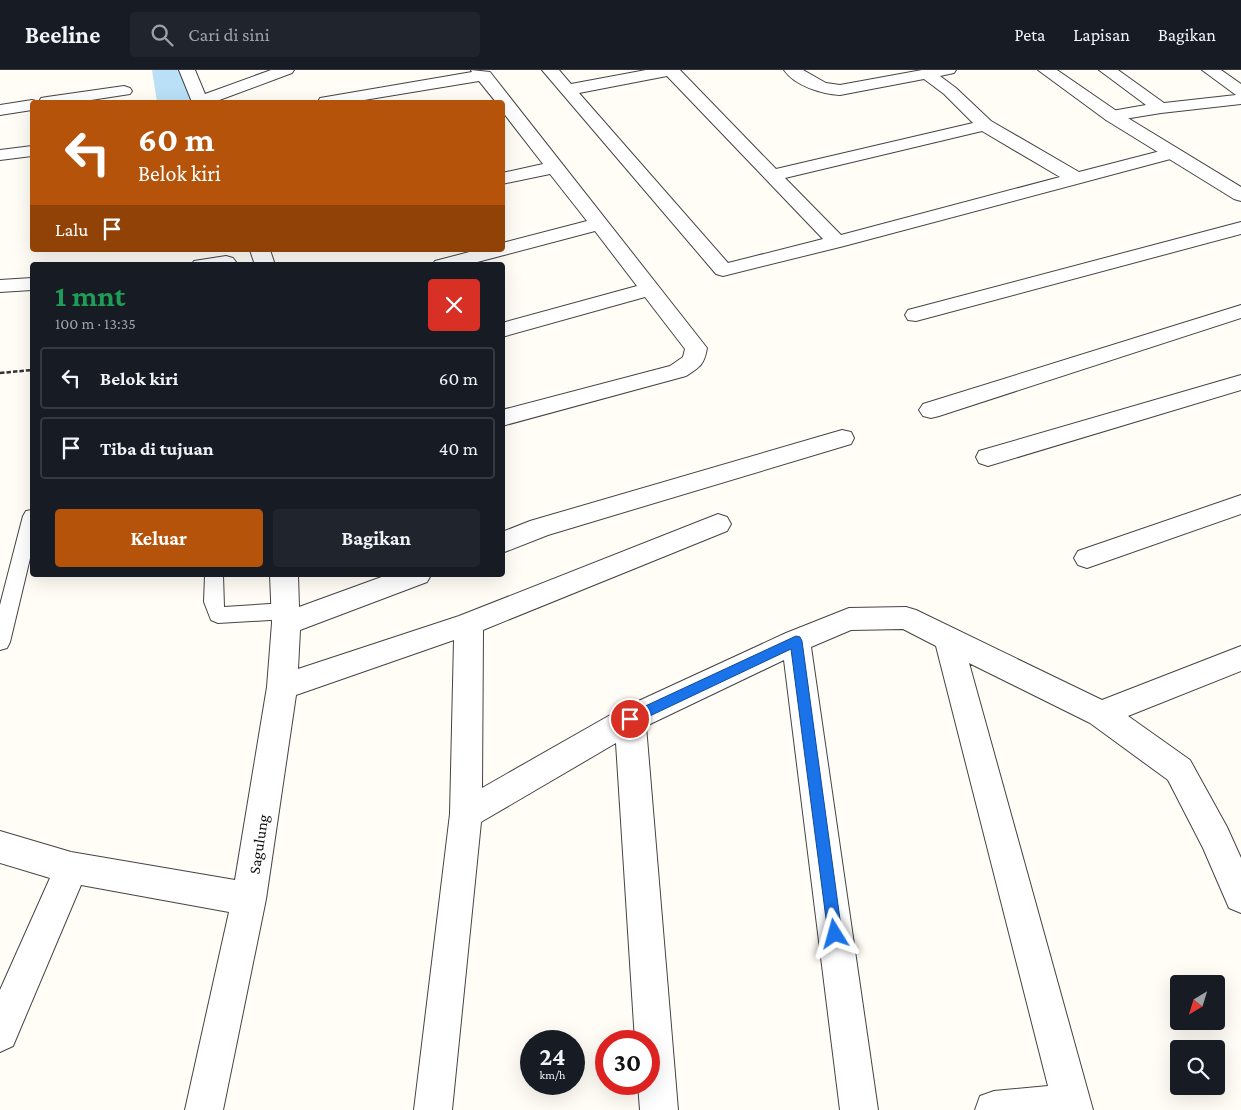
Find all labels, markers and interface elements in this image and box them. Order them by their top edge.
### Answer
search box [130,12,480,57]
text: Beeline [25,21,100,48]
icon: search [148,21,176,49]
text: Cari di sini [188,24,270,45]
text: Peta [1015,25,1045,45]
text: Lapisan [1073,25,1130,45]
text: Bagikan [1158,25,1216,45]
icon: left [55,120,120,185]
text: 60 m [138,120,215,159]
text: Belok kiri [138,161,221,186]
icon: arrive [98,215,126,243]
text: Lalu [55,219,88,240]
text: 1 mnt [55,279,125,312]
button: close [428,279,480,331]
text: 100 m · 13:35 [55,315,136,332]
icon: left [57,364,85,392]
text: Belok kiri [100,368,178,389]
text: 60 m [439,368,478,389]
icon: arrive [57,434,85,462]
text: Tiba di tujuan [100,438,214,459]
text: 40 m [439,438,478,459]
button: Keluar [55,509,263,567]
button: Bagikan [273,509,480,567]
pin [609,698,651,740]
icon: arrive [616,705,644,733]
street label: Sagulung [245,813,273,875]
position arrow [808,907,860,959]
north arrow [1170,975,1225,1030]
map controls [1170,975,1225,1095]
speed limit sign: 30 [595,1030,660,1095]
button: search [1170,1040,1225,1095]
text: 24 [539,1043,566,1070]
text: km/h [540,1068,565,1082]

